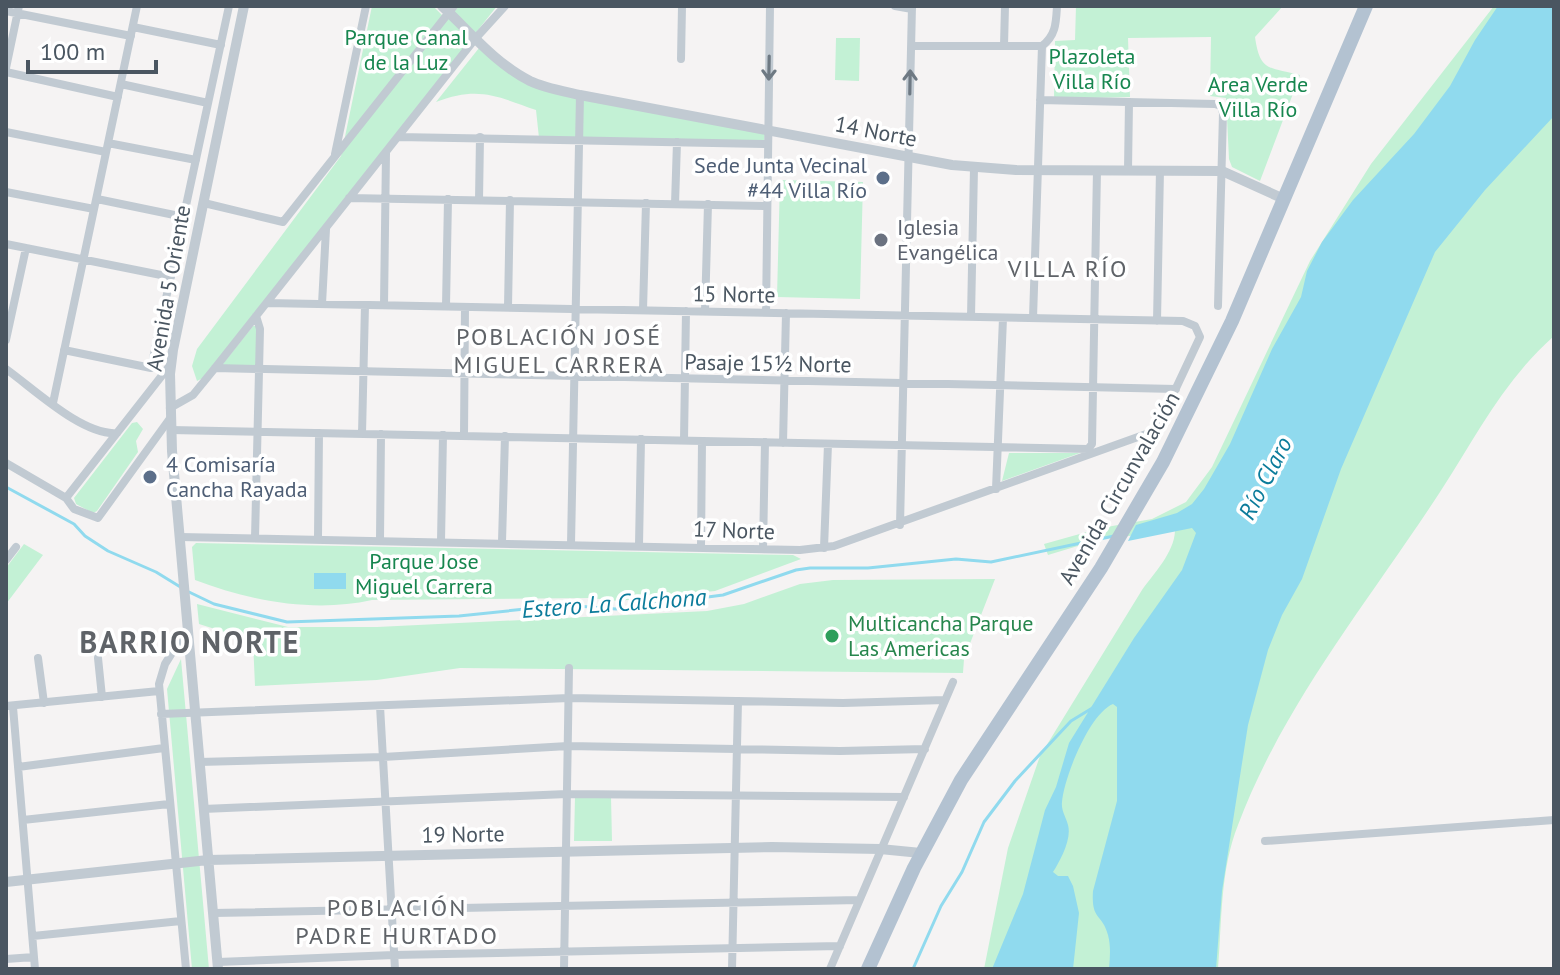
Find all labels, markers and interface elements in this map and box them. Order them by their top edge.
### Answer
park label: Parque Canal de la Luz [344,23,468,76]
scale bar [28,24,156,74]
text: 100 m [40,36,105,67]
park label: Plazoleta Villa Río [1049,42,1135,95]
one-way arrow [761,54,777,81]
one-way arrow [902,69,918,96]
park label: Area Verde Villa Río [1208,70,1308,123]
street label: 14 Norte [833,109,919,153]
place label: Sede Junta Vecinal #44 Villa Río [694,151,868,204]
marker: Sede Junta Vecinal #44 Villa Río [874,169,892,187]
street label: Avenida 5 Oriente [140,203,196,373]
place label: Iglesia Evangélica [897,213,999,266]
marker: Iglesia Evangélica [872,231,890,249]
district label: VILLA RÍO [1007,253,1128,284]
street label: 15 Norte [692,279,776,309]
district label: POBLACIÓN JOSÉ MIGUEL CARRERA [453,321,665,380]
street label: Pasaje 15½ Norte [684,348,852,378]
street label: Avenida Circunvalación [1052,386,1186,590]
water label: Río Claro [1231,431,1299,525]
place label: 4 Comisaría Cancha Rayada [166,450,308,503]
marker: 4 Comisaría Cancha Rayada [141,468,159,486]
street label: 17 Norte [693,515,775,545]
park label: Parque Jose Miguel Carrera [355,547,493,600]
water label: Estero La Calchona [521,581,708,625]
place label: Multicancha Parque Las Americas [848,609,1033,662]
district label: BARRIO NORTE [80,622,300,661]
marker: Multicancha Parque Las Americas [823,627,841,645]
street label: 19 Norte [421,819,505,849]
district label: POBLACIÓN PADRE HURTADO [295,892,499,951]

